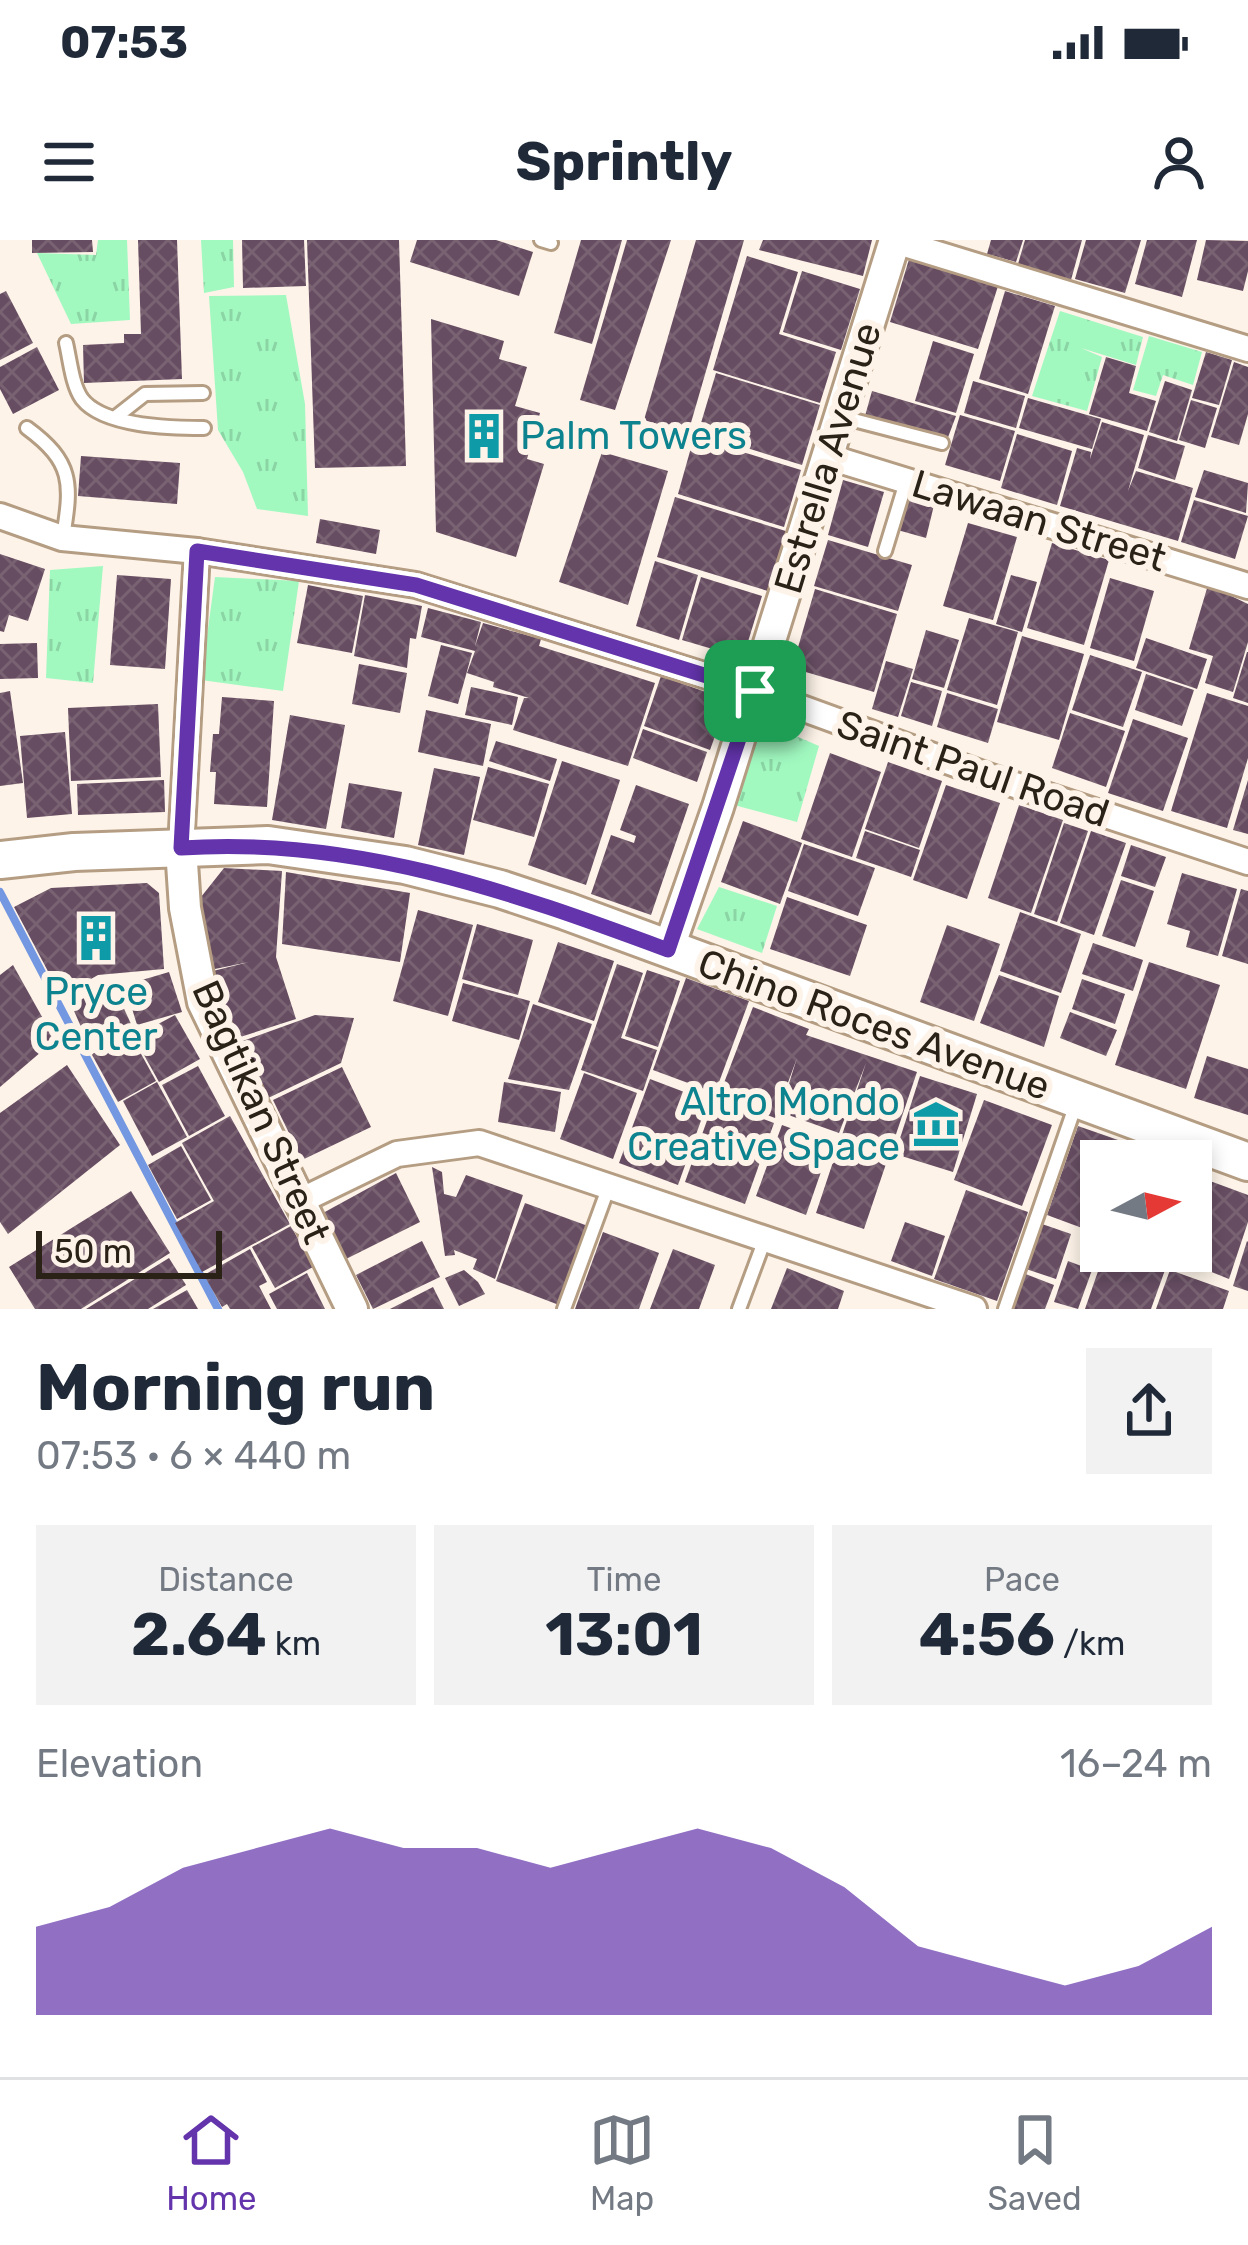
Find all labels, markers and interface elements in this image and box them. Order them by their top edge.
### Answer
text: 07:53 [60,16,188,69]
icon: menu [36,129,102,195]
icon: person [1146,129,1212,195]
text: Sprintly [515,130,733,194]
street label: Estrella Avenue [765,317,891,599]
building icon: Palm Towers [459,411,509,461]
place label: Palm Towers [520,413,747,459]
street label: Lawaan Street [906,461,1172,581]
pin [704,640,806,742]
icon: arrive [722,658,788,724]
street label: Saint Paul Road [831,701,1115,837]
building icon: Pryce Center [71,913,121,963]
street label: Chino Roces Avenue [692,940,1056,1110]
place label: Pryce Center [34,969,158,1060]
street label: Bagtikan Street [182,973,340,1251]
place label: Altro Mondo Creative Space [627,1079,900,1170]
museum icon: Altro Mondo Creative Space [911,1099,961,1149]
north arrow [1080,1140,1212,1272]
map controls [1080,1140,1212,1272]
scale bar [36,1225,222,1278]
text: 50 m [54,1232,132,1271]
text: Morning run [36,1348,435,1427]
button: share [1086,1348,1212,1474]
text: 07:53 · 6 × 440 m [36,1433,351,1479]
text: Distance [158,1560,294,1599]
text: Time [587,1560,661,1599]
text: Pace [984,1560,1060,1599]
text: 2.64 [131,1599,267,1670]
text: 13:01 [545,1599,703,1670]
text: 4:56 [919,1599,1055,1670]
text: km [267,1624,321,1663]
text: /km [1055,1624,1125,1663]
text: Elevation [36,1741,203,1787]
text: 16–24 m [1060,1741,1212,1787]
tab: Home [166,2107,257,2218]
tab: Map [589,2107,655,2218]
tab: Saved [988,2107,1082,2218]

